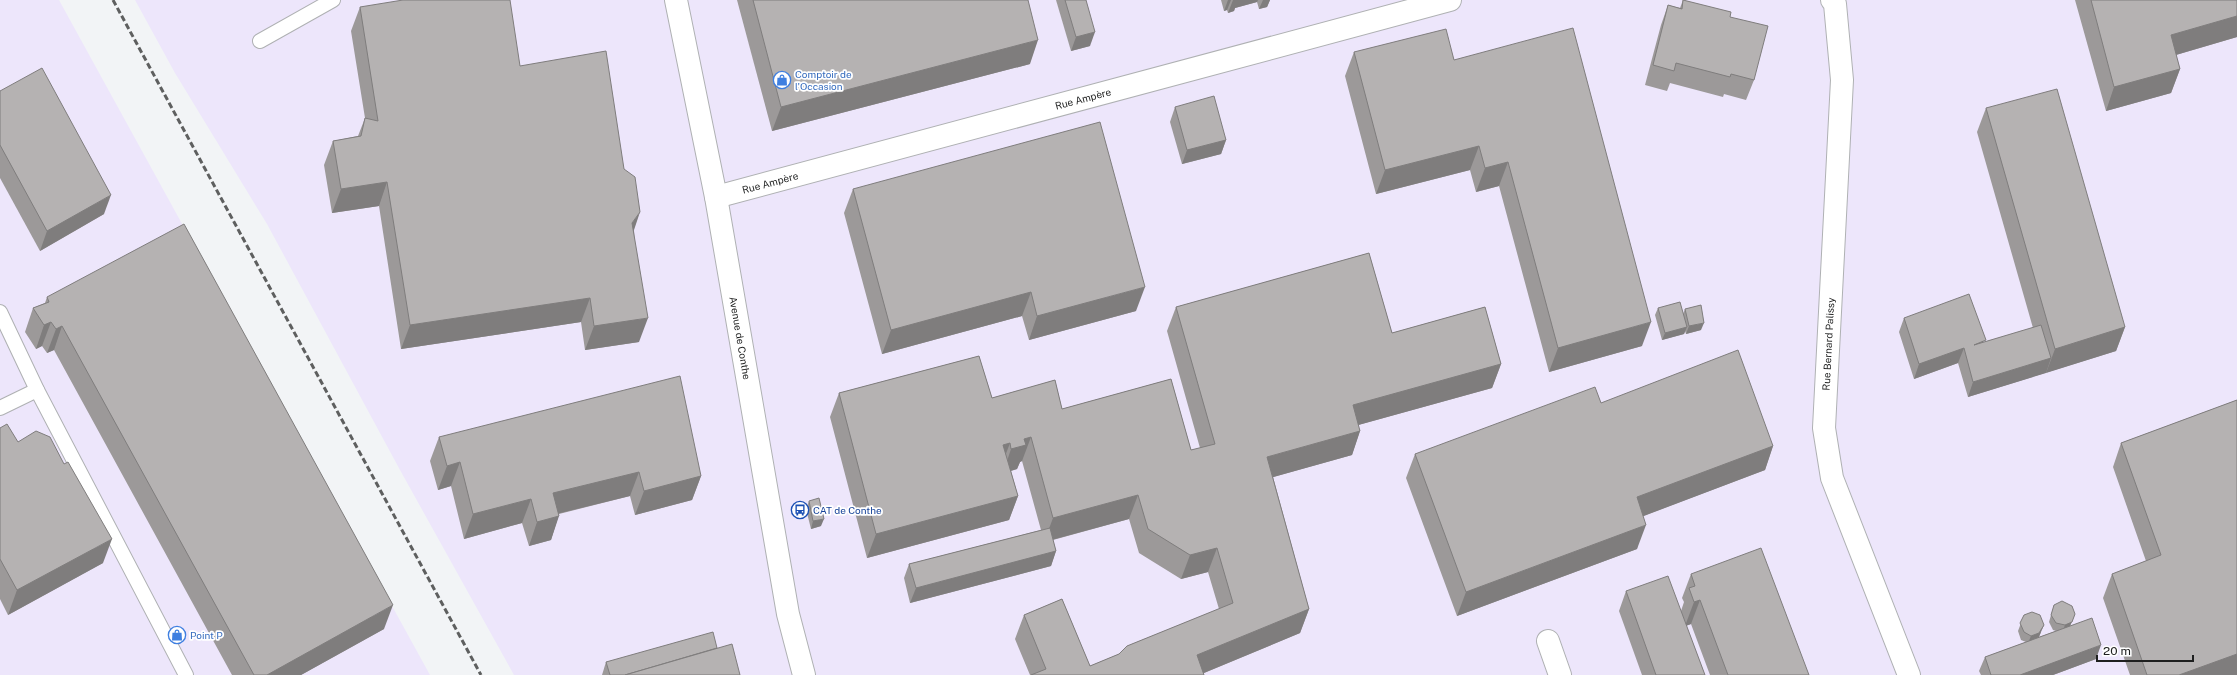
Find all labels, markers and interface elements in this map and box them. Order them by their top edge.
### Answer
place label: Comptoir de l'Occasion [795,68,852,92]
shop icon: Comptoir de l'Occasion [772,70,792,90]
street label: Rue Ampère [1054,85,1113,112]
street label: Rue Ampère [741,169,800,196]
street label: Avenue de Conthe [727,295,753,381]
street label: Rue Bernard Palissy [1820,297,1836,391]
bus stop icon: CAT de Conthe [790,500,810,520]
place label: CAT de Conthe [813,504,882,516]
shop icon: Point P [167,625,187,645]
place label: Point P [190,629,223,641]
scale bar [2097,637,2193,663]
text: 20 m [2103,644,2131,658]

